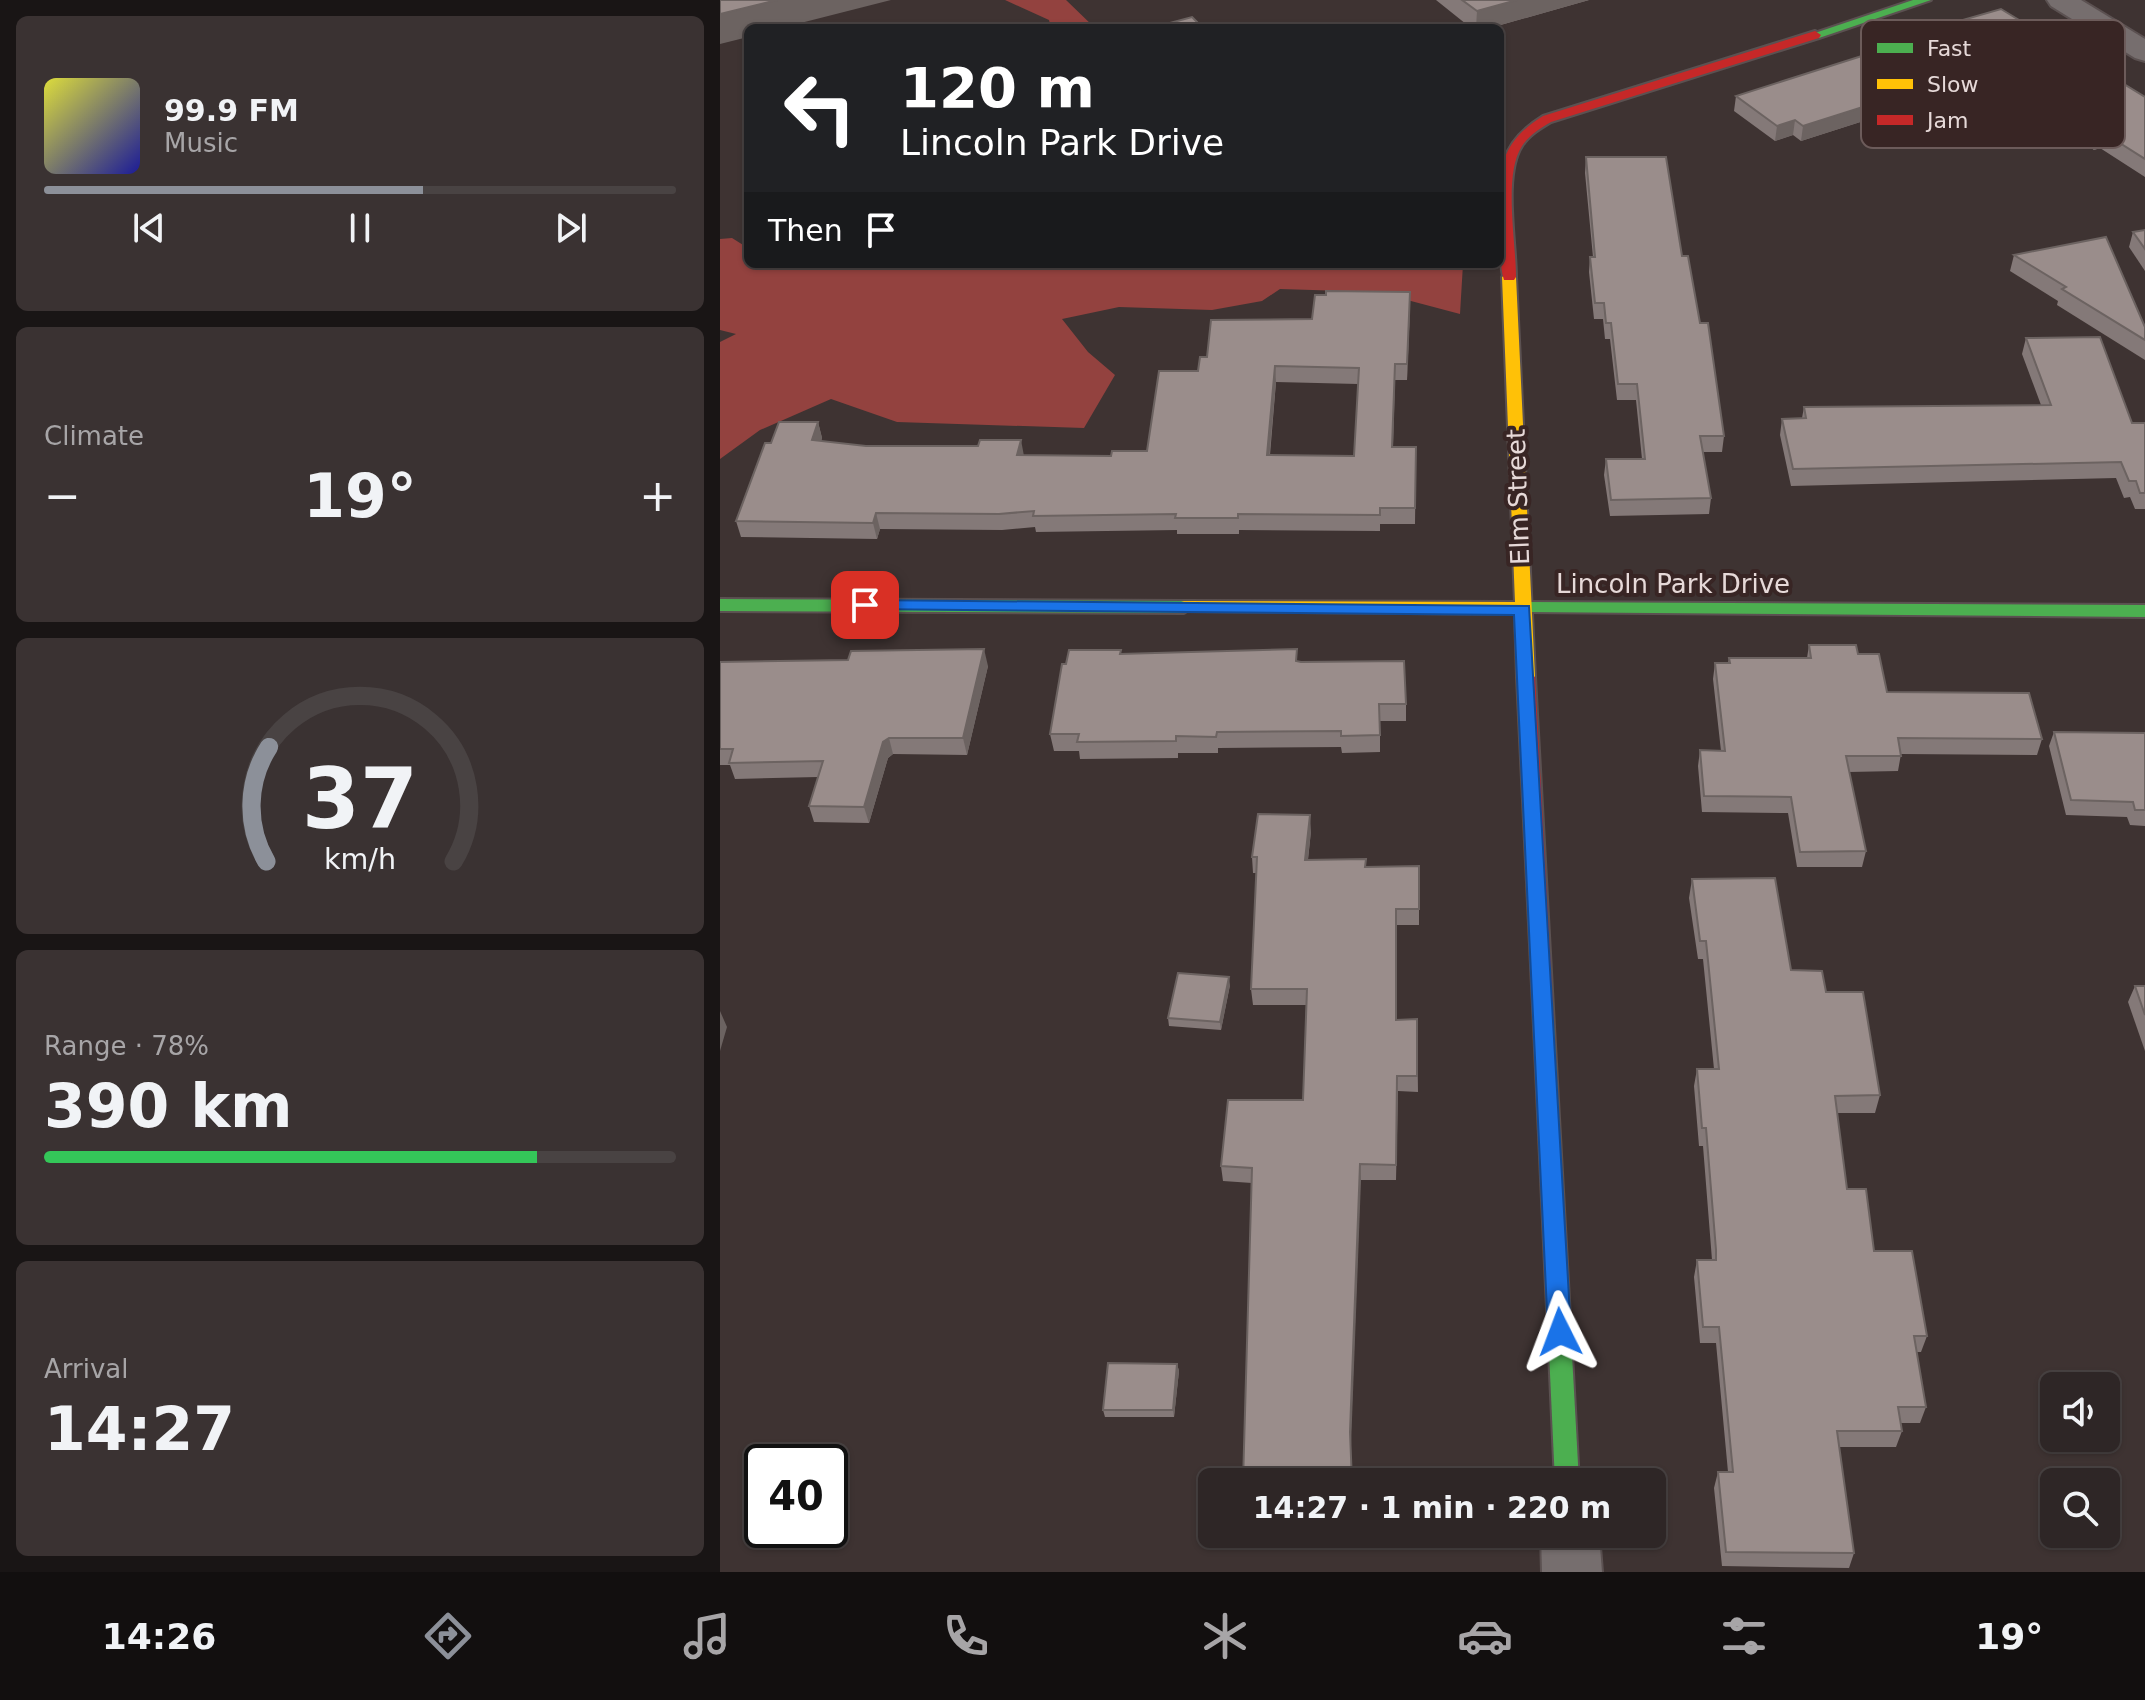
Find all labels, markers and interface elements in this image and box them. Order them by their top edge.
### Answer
legend [1861,20,2125,148]
text: Fast [1927,36,1972,61]
text: 120 m [900,55,1095,120]
icon: left [768,56,872,160]
text: Slow [1927,72,1979,97]
text: 99.9 FM [164,93,299,128]
text: Jam [1925,108,1968,133]
text: Lincoln Park Drive [900,122,1224,163]
text: Music [164,128,238,158]
icon: previous [127,206,171,250]
icon: pause [338,206,382,250]
icon: next [549,206,593,250]
icon: arrive [859,208,903,252]
text: Then [768,213,843,248]
text: Climate [44,421,144,451]
street label: Elm Street [1501,428,1535,566]
text: 19° [303,461,417,531]
text: − [44,470,81,521]
text: + [639,470,676,521]
street label: Lincoln Park Drive [1556,569,1790,599]
pin [831,571,899,639]
icon: arrive [843,583,887,627]
text: 37 [302,751,418,848]
text: km/h [324,842,396,876]
text: Range · 78% [44,1031,209,1061]
text: 390 km [44,1071,293,1141]
position arrow [1518,1290,1602,1374]
text: Arrival [44,1354,128,1384]
map controls [2040,1372,2120,1548]
button: sound [2040,1372,2120,1452]
text: 14:27 [44,1394,235,1464]
speed limit sign: 40 [744,1444,848,1548]
button: search [2040,1468,2120,1548]
text: 14:27 · 1 min · 220 m [1253,1490,1611,1525]
icon: directions [420,1608,476,1664]
icon: music [679,1608,735,1664]
icon: phone [938,1608,994,1664]
icon: climate [1197,1608,1253,1664]
icon: car [1457,1608,1513,1664]
icon: filters [1716,1608,1772,1664]
text: 14:26 [102,1616,216,1657]
text: 19° [1975,1616,2043,1657]

